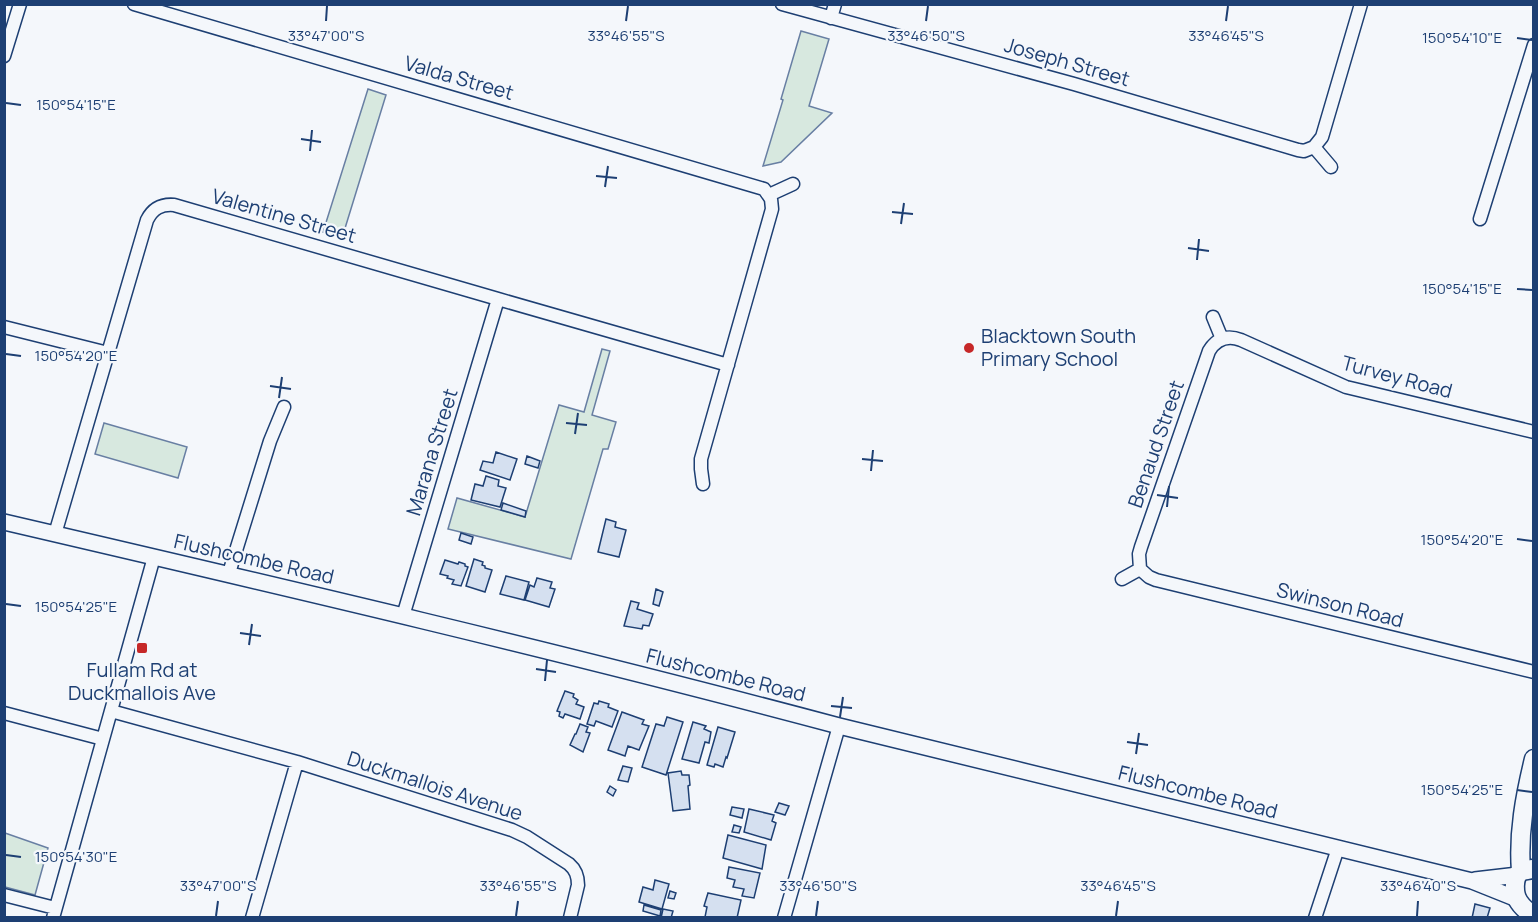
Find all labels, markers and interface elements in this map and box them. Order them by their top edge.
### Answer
text: 33°47'00"S [288,25,364,46]
text: 33°46'55"S [587,25,665,46]
text: 33°46'50"S [887,25,965,46]
text: 33°46'45"S [1188,25,1264,46]
text: 150°54'10"E [1422,27,1502,48]
street label: Joseph Street [1001,31,1133,92]
street label: Valda Street [401,49,517,106]
text: 150°54'15"E [36,94,116,115]
street label: Valentine Street [209,182,360,249]
text: 150°54'15"E [1422,278,1502,299]
place label: Blacktown South Primary School [981,322,1136,372]
marker: Blacktown South Primary School [962,341,976,355]
text: 150°54'20"E [35,345,117,366]
street label: Turvey Road [1339,349,1455,404]
street label: Benaud Street [1121,377,1190,511]
street label: Marana Street [399,385,464,519]
street label: Flushcombe Road [171,527,337,590]
text: 150°54'20"E [1421,529,1503,550]
street label: Swinson Road [1274,576,1406,633]
text: 150°54'25"E [35,596,117,617]
marker: Fullam Rd at Duckmallois Ave [135,641,149,655]
street label: Flushcombe Road [644,642,809,707]
place label: Fullam Rd at Duckmallois Ave [68,656,216,706]
street label: Duckmallois Avenue [344,744,526,827]
street label: Flushcombe Road [1116,759,1281,824]
text: 150°54'25"E [1421,779,1503,800]
text: 150°54'30"E [35,846,117,867]
text: 33°47'00"S [180,875,256,896]
text: 33°46'55"S [479,875,557,896]
text: 33°46'50"S [779,875,857,896]
text: 33°46'45"S [1080,875,1156,896]
text: 33°46'40"S [1380,875,1456,896]

